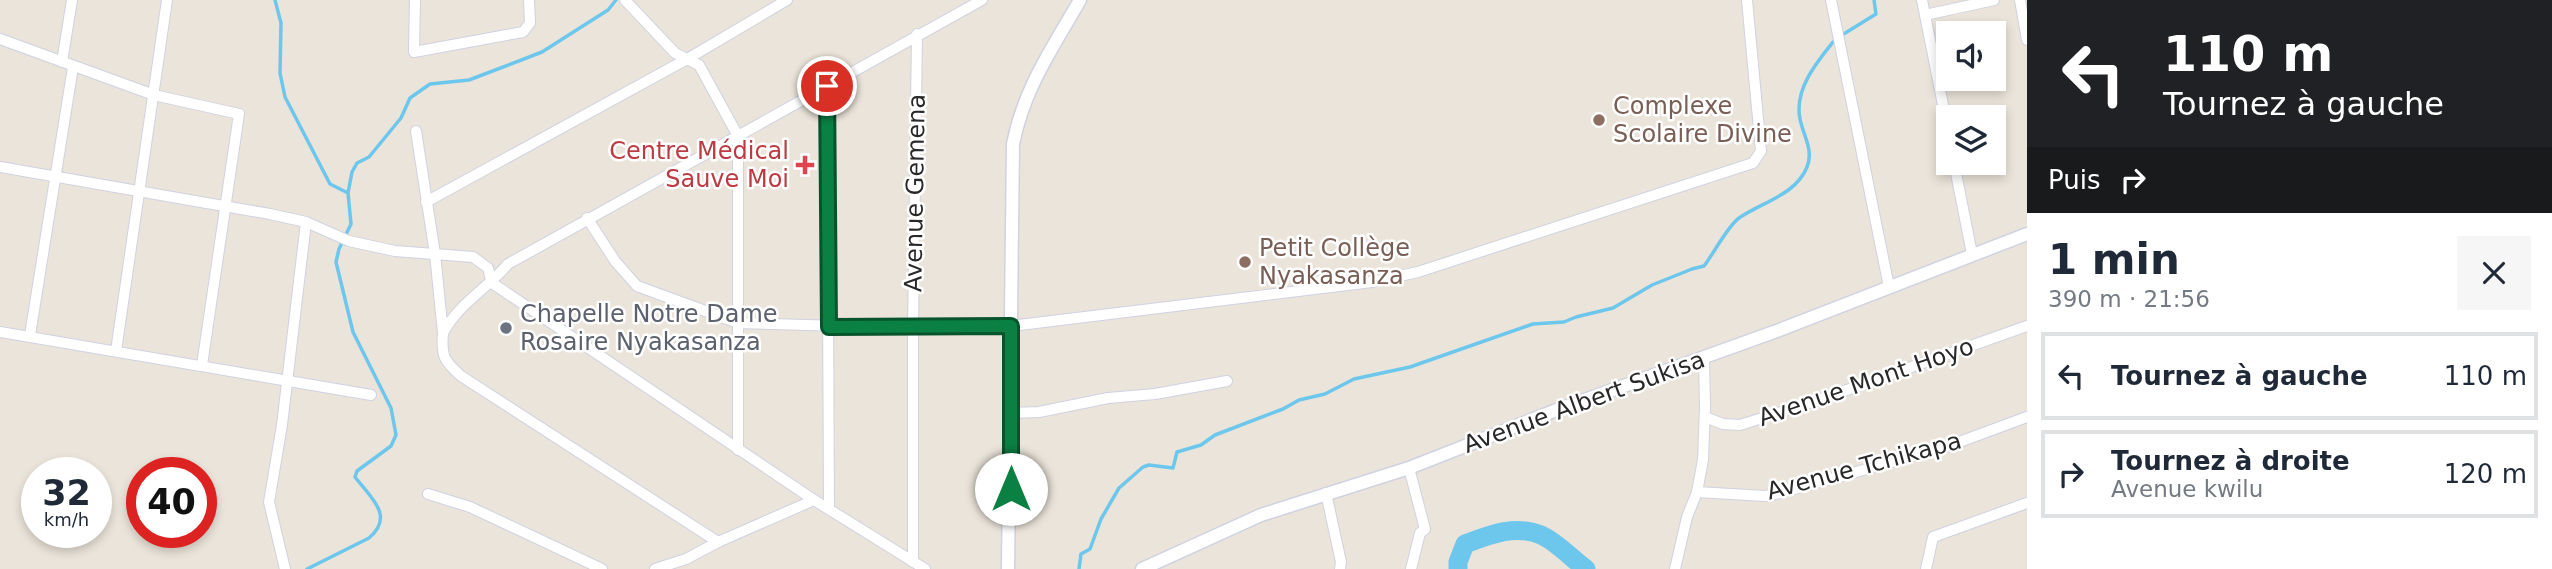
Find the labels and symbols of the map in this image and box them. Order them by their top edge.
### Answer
pin [797,56,857,116]
place label: Complexe Scolaire Divine [1613,92,1792,148]
street label: Avenue Gemena [899,94,931,292]
marker: Complexe Scolaire Divine [1591,112,1607,128]
place label: Centre Médical Sauve Moi [609,137,789,193]
marker: Centre Médical Sauve Moi [795,155,815,175]
place label: Petit Collège Nyakasanza [1259,234,1410,290]
marker: Petit Collège Nyakasanza [1237,254,1253,270]
place label: Chapelle Notre Dame Rosaire Nyakasanza [520,300,778,356]
marker: Chapelle Notre Dame Rosaire Nyakasanza [498,320,514,336]
street label: Avenue Mont Hoyo [1755,332,1977,432]
street label: Avenue Albert Sukisa [1459,345,1709,459]
street label: Avenue Tchikapa [1764,427,1964,505]
position arrow [974,452,1048,526]
speed limit sign: 40 [126,457,217,548]

